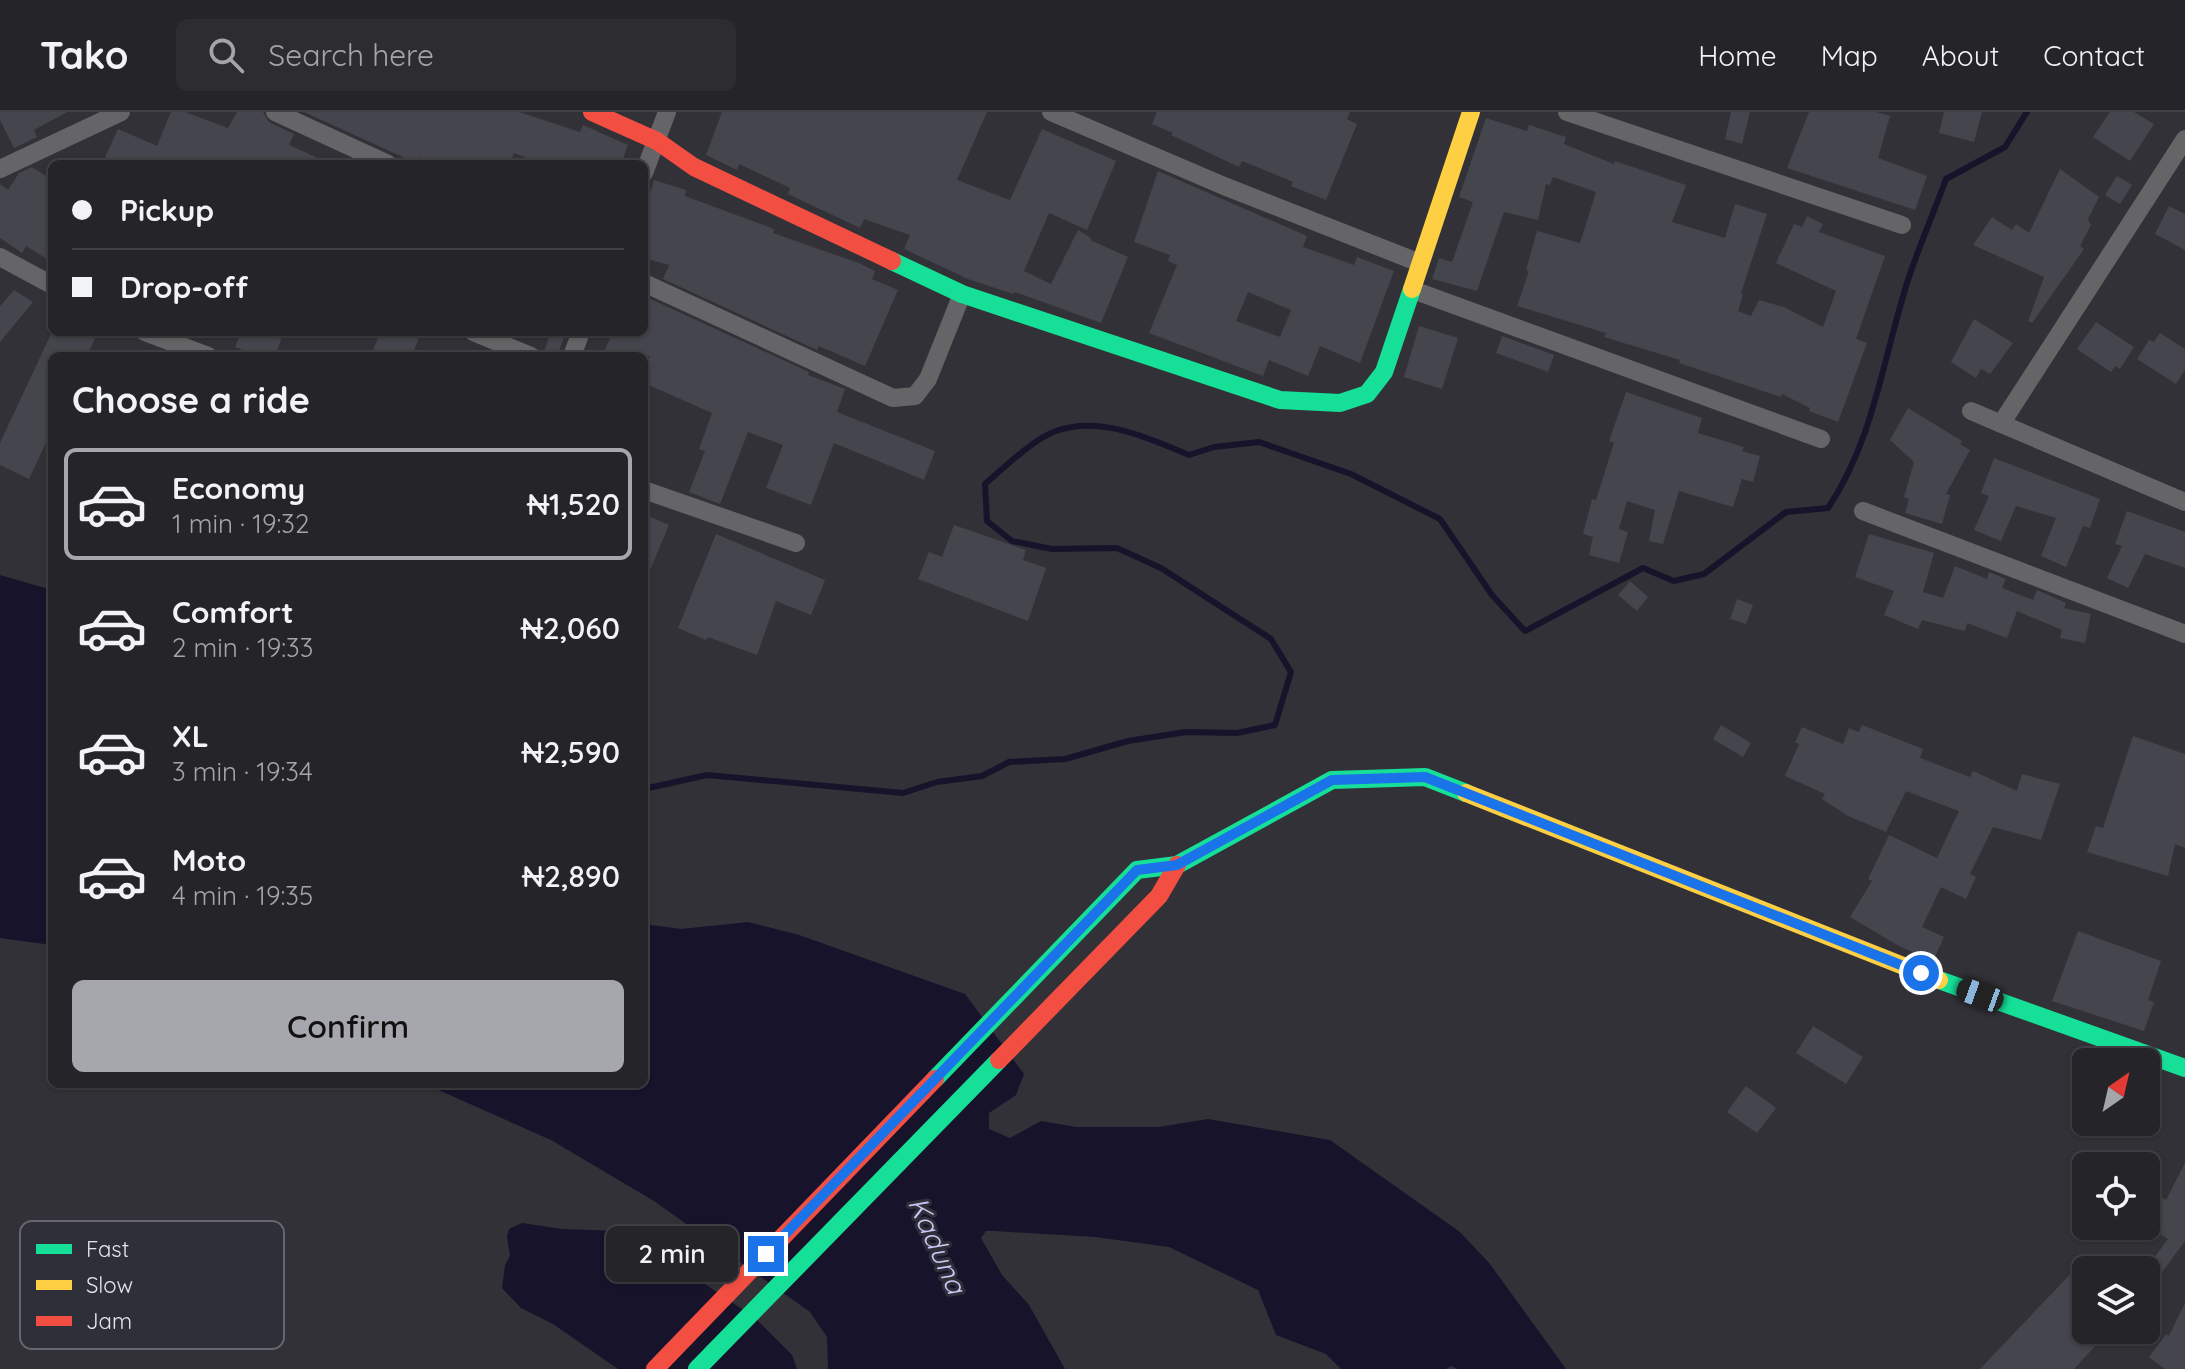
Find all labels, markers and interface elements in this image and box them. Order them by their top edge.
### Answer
search box [176,19,736,91]
text: Tako [40,31,128,79]
icon: search [204,33,248,77]
text: Search here [268,36,434,74]
text: Home [1698,38,1777,73]
text: Map [1821,38,1878,73]
text: About [1922,38,1999,73]
text: Contact [2043,38,2145,73]
text: Pickup [120,191,214,229]
text: Drop-off [120,268,248,306]
text: Choose a ride [72,377,310,422]
icon: car [76,468,148,540]
text: Economy [172,469,305,507]
text: ₦1,520 [527,485,620,523]
text: 1 min · 19:32 [172,507,309,540]
icon: car [76,592,148,664]
text: Comfort [172,593,293,631]
text: ₦2,060 [521,609,620,647]
text: 2 min · 19:33 [172,631,313,664]
icon: car [76,716,148,788]
text: XL [172,717,209,755]
text: ₦2,590 [521,733,620,771]
text: 3 min · 19:34 [172,755,313,788]
icon: car [76,840,148,912]
text: Moto [172,841,246,879]
text: ₦2,890 [522,857,620,895]
text: 4 min · 19:35 [172,879,313,912]
route start [1903,955,1939,991]
car [1953,976,2007,1014]
button: Confirm [72,980,624,1072]
north arrow [2072,1048,2160,1136]
map controls [2072,1048,2160,1344]
button: locate [2072,1152,2160,1240]
water label: Kaduna [901,1191,976,1301]
legend [20,1221,284,1349]
callout: 2 min [606,1226,738,1282]
text: Fast [86,1235,129,1263]
route end [748,1236,784,1272]
text: 2 min [638,1237,706,1270]
button: layers [2072,1256,2160,1344]
text: Slow [86,1271,133,1299]
text: Jam [86,1307,132,1335]

